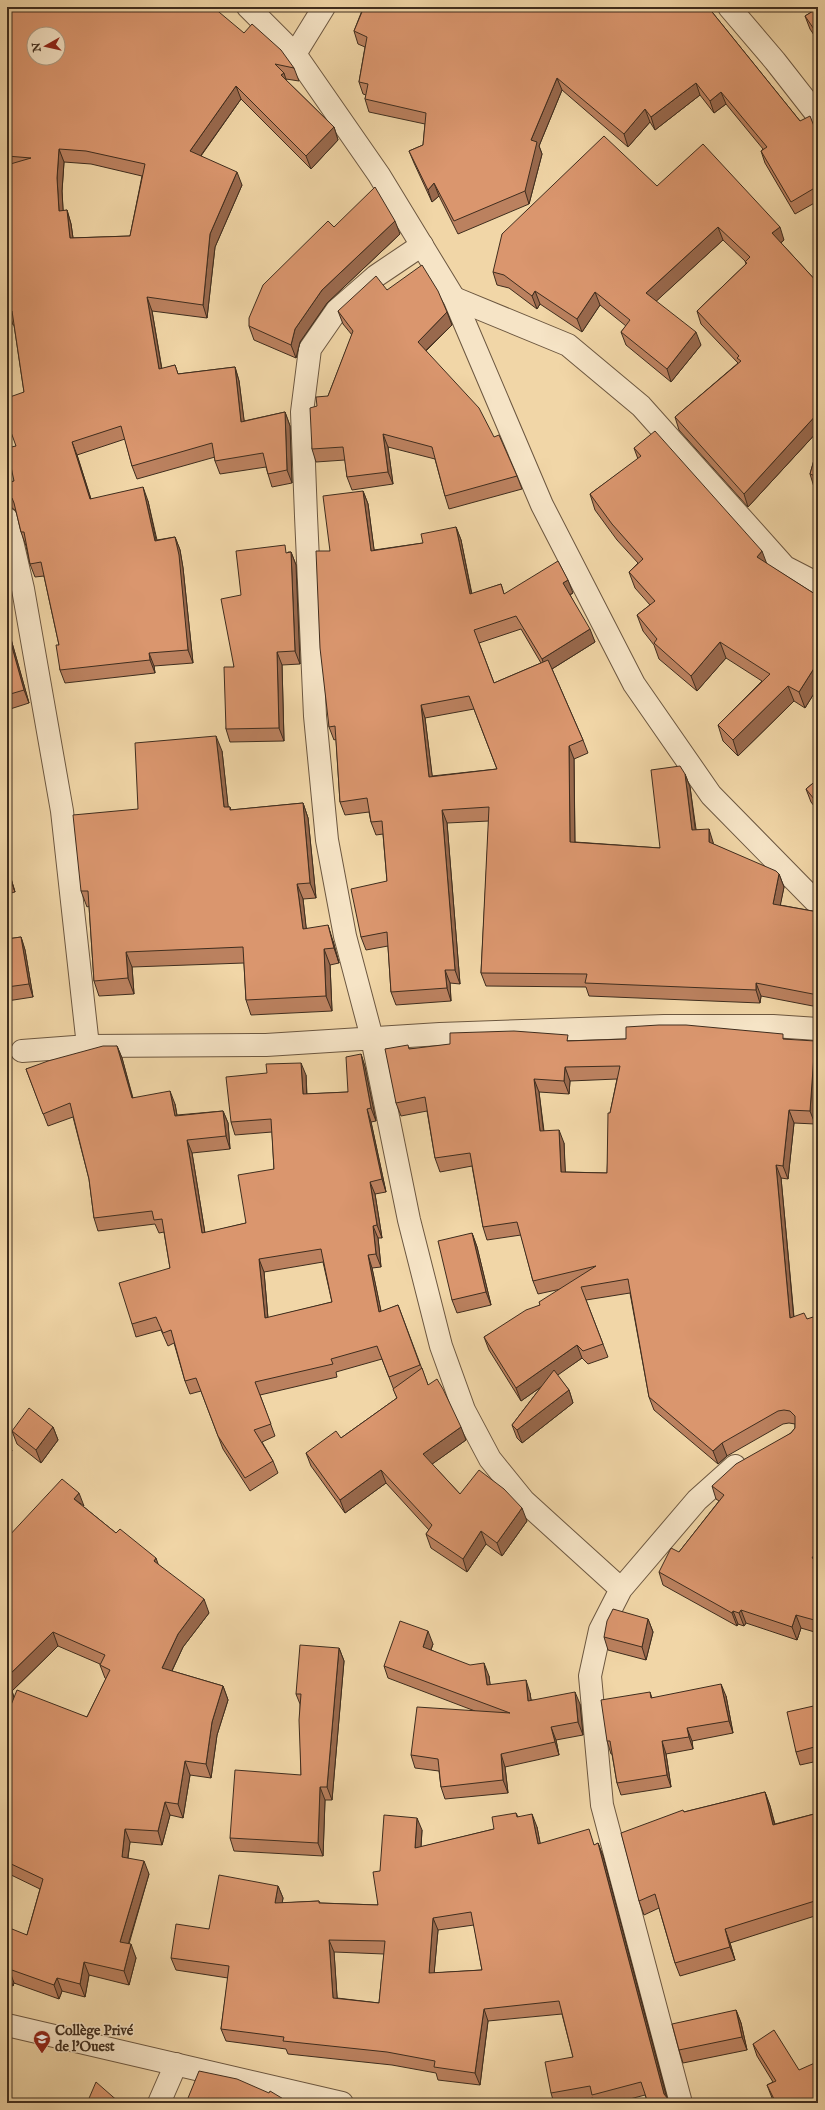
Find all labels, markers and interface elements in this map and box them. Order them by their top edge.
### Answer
north arrow [26,26,66,66]
text: N [29,41,45,54]
place label: Collège Privé de l'Ouest [55,2022,134,2056]
school or university icon: Collège Privé de l'Ouest [32,2029,52,2054]

